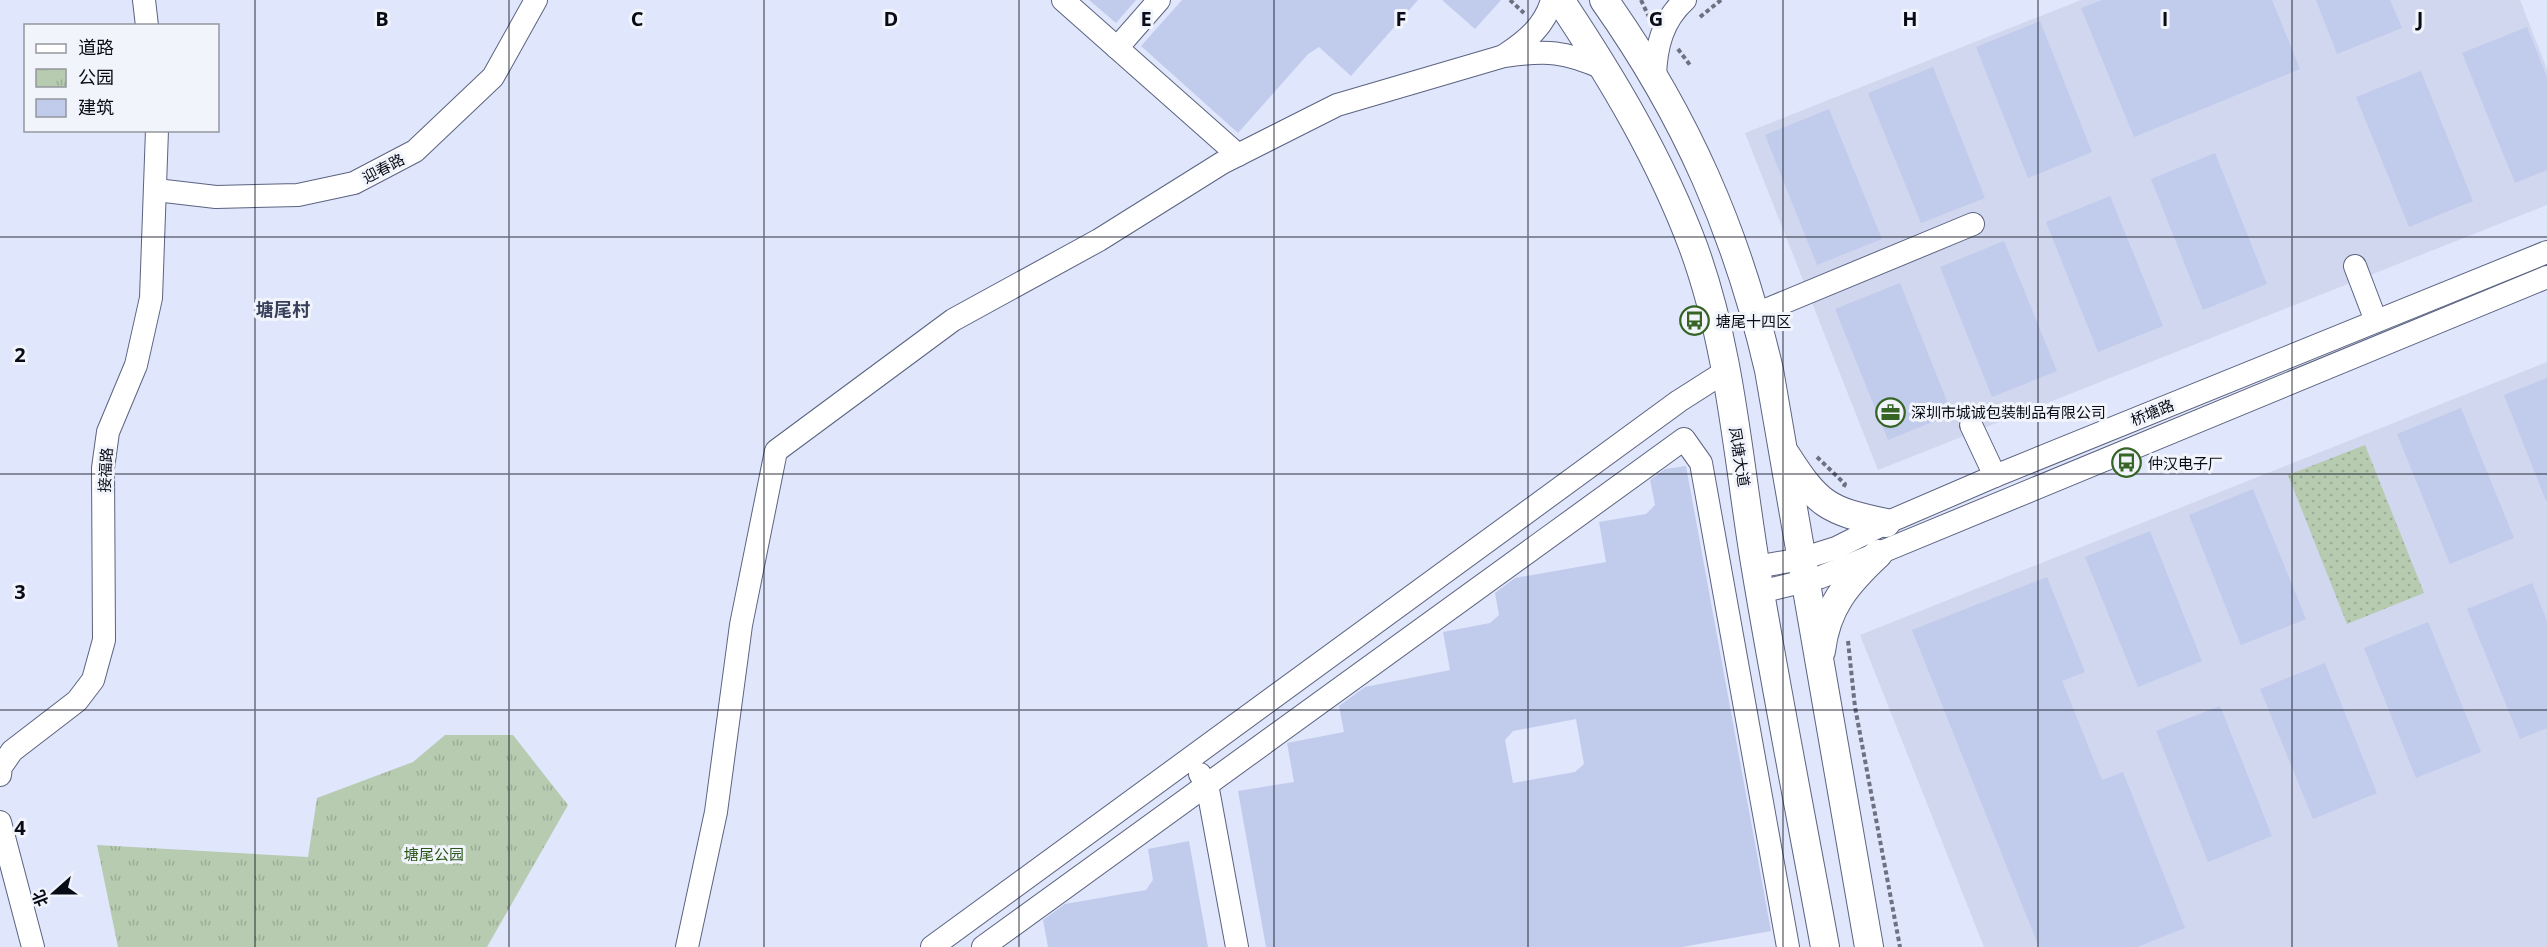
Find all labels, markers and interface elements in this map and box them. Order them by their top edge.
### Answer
text: B [375,5,389,32]
text: C [631,5,644,32]
text: D [884,5,898,32]
text: E [1140,5,1152,32]
text: F [1396,5,1406,32]
text: G [1649,5,1663,32]
text: H [1902,5,1918,32]
text: I [2162,5,2168,32]
text: J [2415,5,2423,32]
legend [24,24,219,132]
text: 道路 [78,35,114,59]
text: 公园 [78,65,114,89]
text: 建筑 [78,95,114,119]
street label: 迎春路 [358,149,408,187]
district label: 塘尾村 [256,297,310,321]
bus stop icon: 塘尾十四区 [1679,305,1711,337]
place label: 塘尾十四区 [1716,311,1791,331]
text: 2 [14,341,26,368]
street label: 桥塘路 [2127,394,2177,430]
office icon: 深圳市城诚包装制品有限公司 [1874,396,1906,428]
place label: 深圳市城诚包装制品有限公司 [1911,402,2106,422]
street label: 凤塘大道 [1725,426,1755,488]
street label: 接福路 [94,447,116,493]
bus stop icon: 仲汉电子厂 [2111,447,2143,479]
place label: 仲汉电子厂 [2148,453,2223,473]
text: 3 [14,578,26,605]
text: 4 [14,814,26,841]
park label: 塘尾公园 [404,844,464,864]
north arrow [24,863,84,923]
text: 北 [27,887,53,910]

